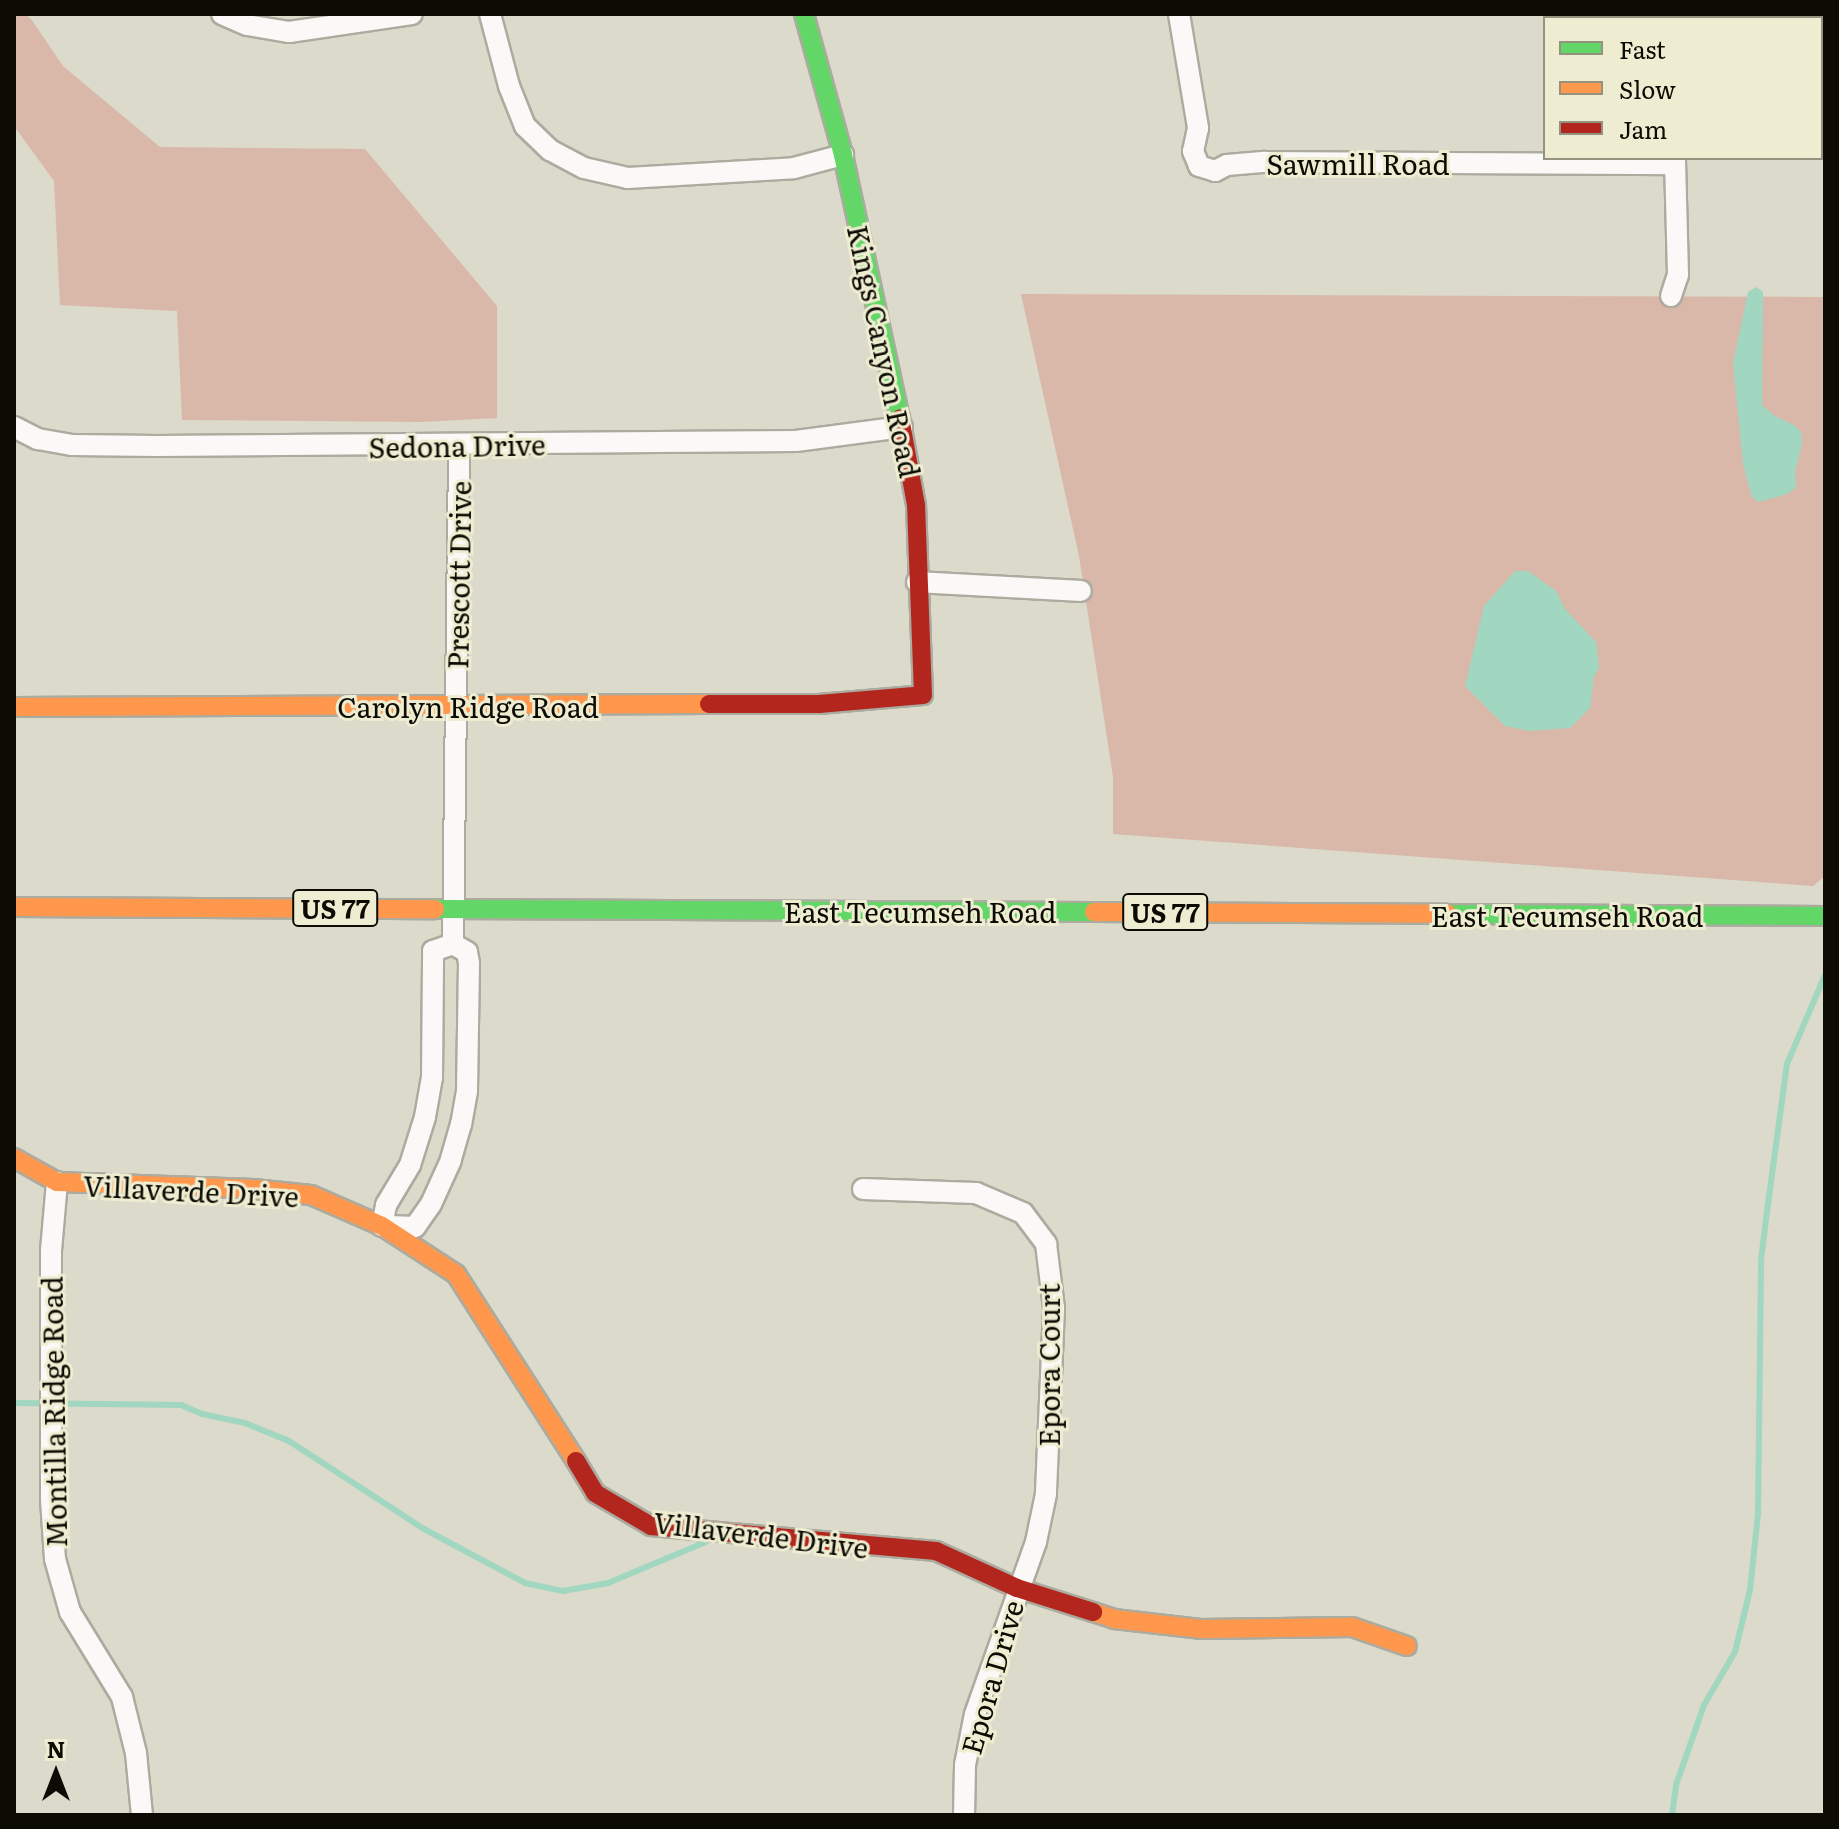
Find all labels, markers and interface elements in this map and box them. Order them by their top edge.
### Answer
legend [1543,16,1823,160]
text: Fast [1619,31,1666,66]
text: Slow [1619,71,1676,106]
text: Jam [1619,111,1667,146]
street label: Sawmill Road [1266,146,1450,180]
street label: Kings Canyon Road [842,222,928,480]
street label: Sedona Drive [368,427,546,463]
street label: Prescott Drive [440,481,476,669]
street label: Carolyn Ridge Road [337,689,599,723]
road number: US 77 [291,886,379,930]
road number: US 77 [1121,890,1209,934]
street label: East Tecumseh Road [784,894,1056,928]
street label: East Tecumseh Road [1431,898,1703,932]
street label: Villaverde Drive [82,1168,300,1212]
street label: Montilla Ridge Road [34,1276,72,1548]
street label: Epora Court [1031,1283,1065,1447]
street label: Villaverde Drive [652,1504,870,1564]
street label: Epora Drive [953,1596,1029,1758]
text: N [47,1732,65,1765]
north arrow [16,1733,96,1813]

